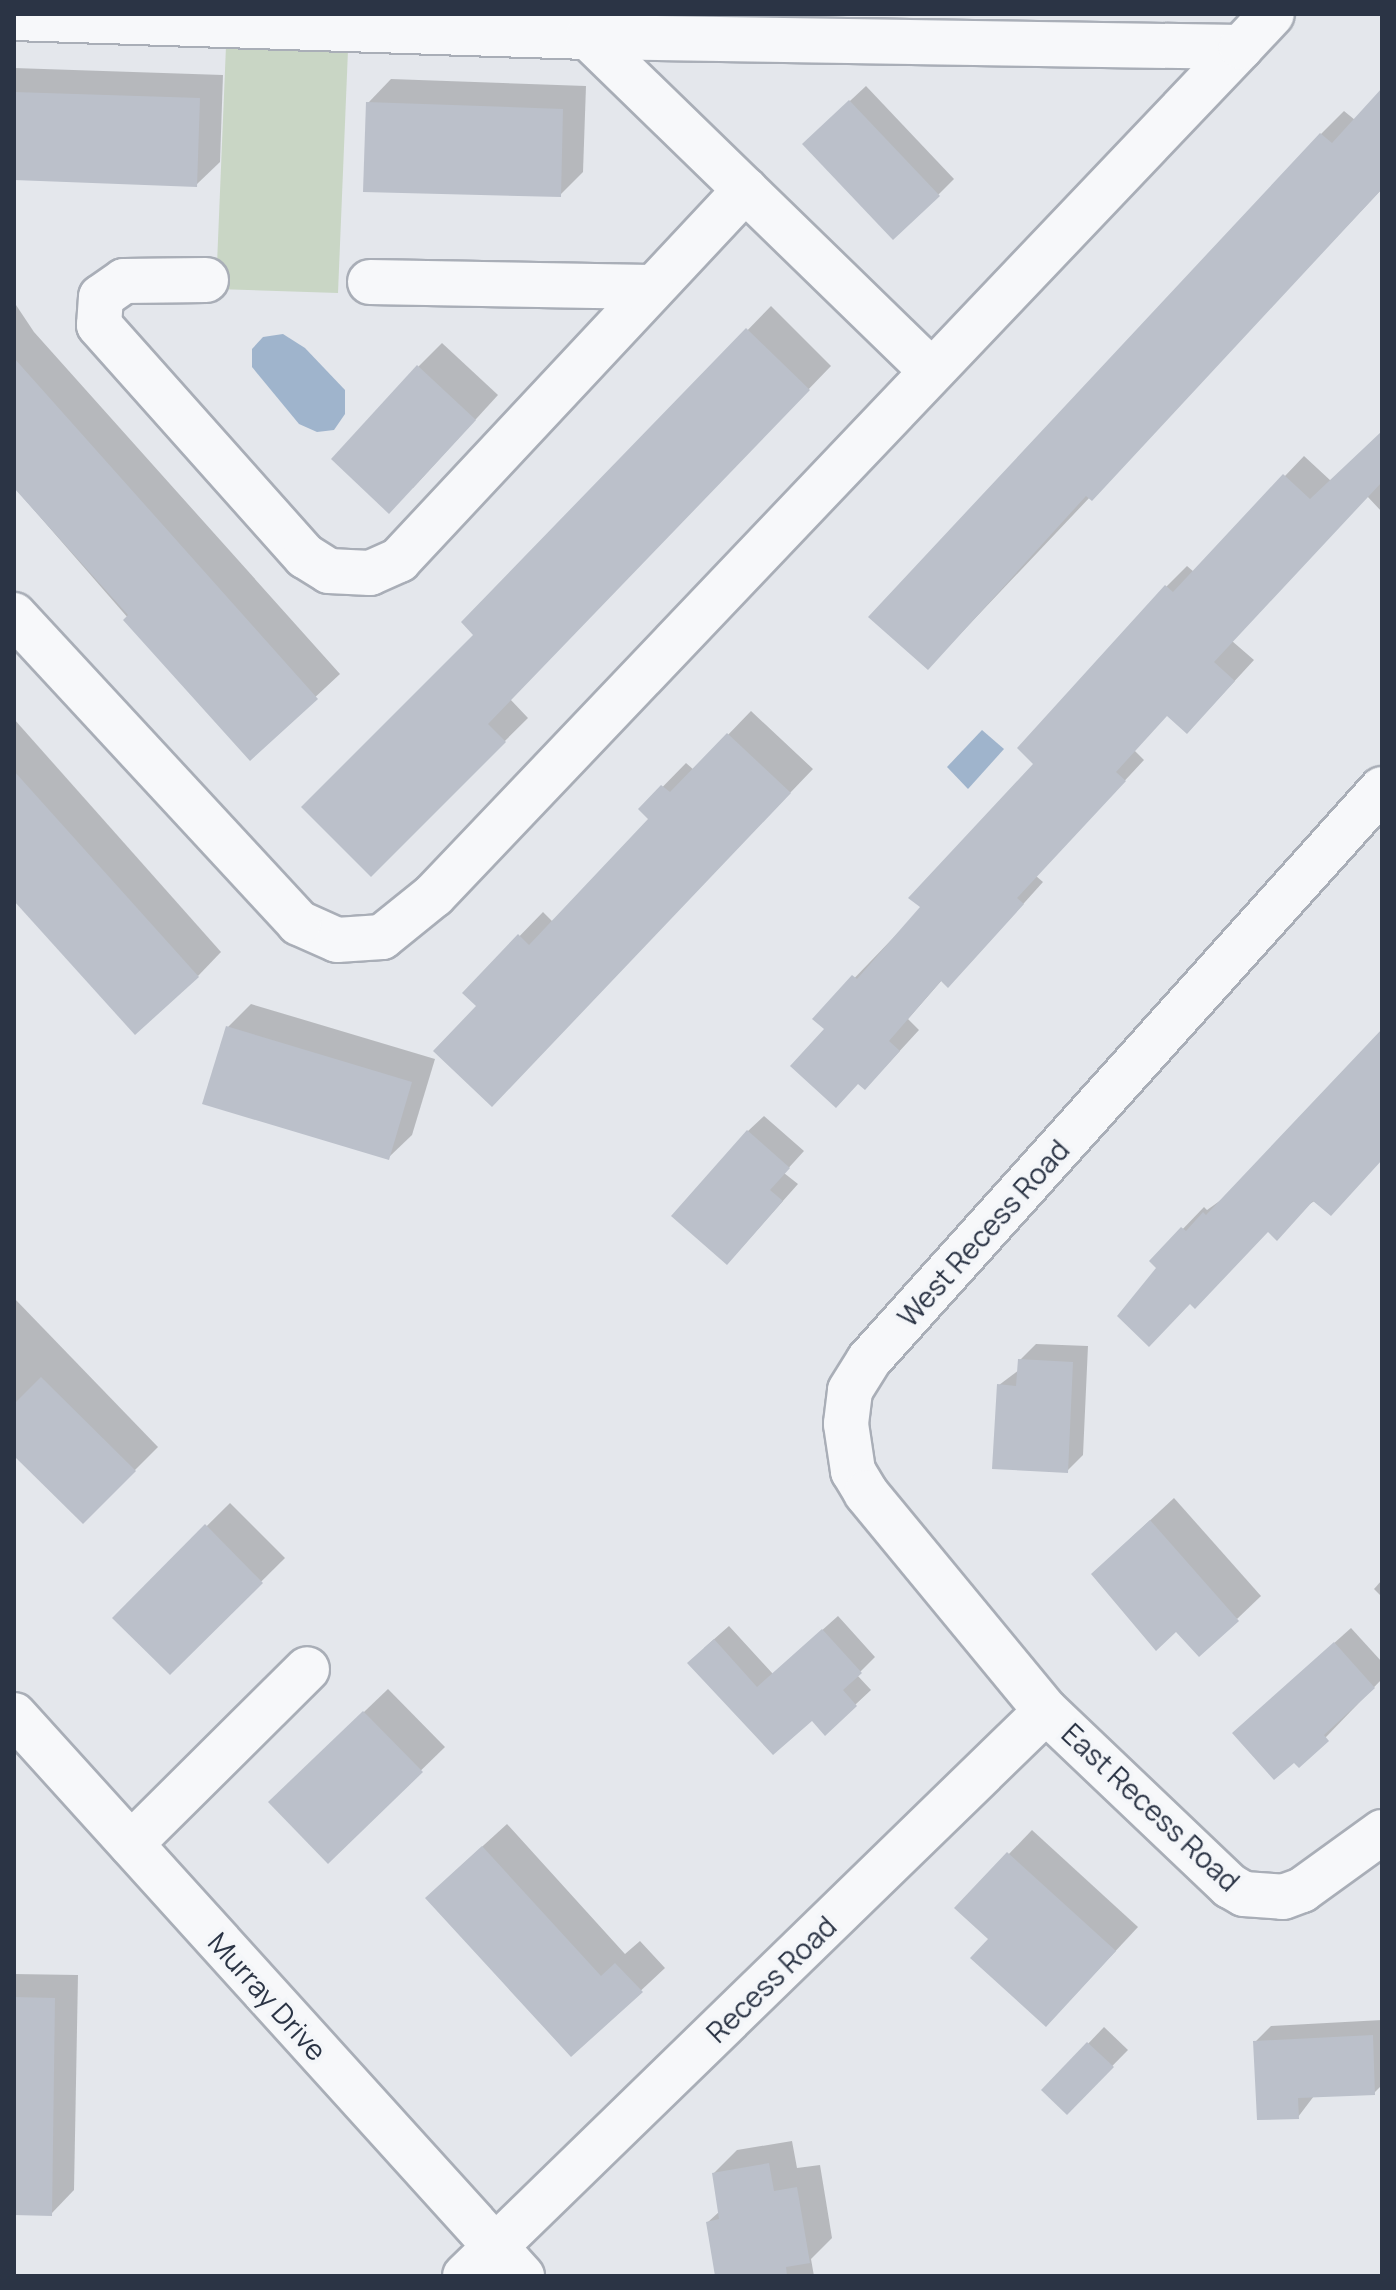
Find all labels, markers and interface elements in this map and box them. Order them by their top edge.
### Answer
street label: West Recess Road [890,1133,1076,1333]
street label: East Recess Road [1055,1716,1247,1898]
street label: Recess Road [699,1909,843,2049]
street label: Murray Drive [202,1925,334,2067]

